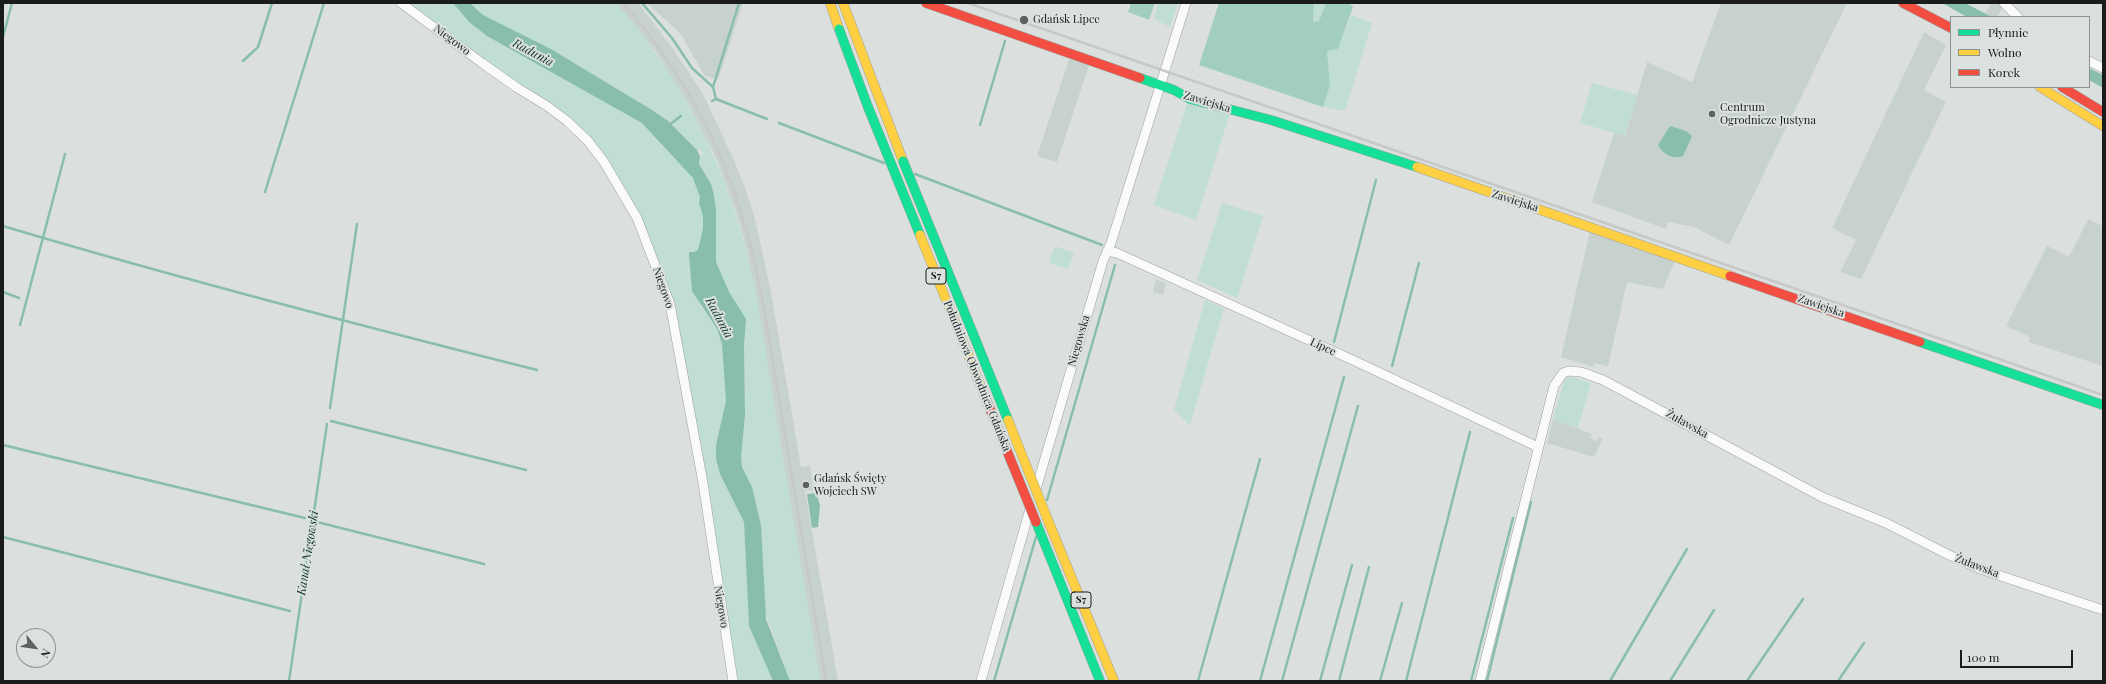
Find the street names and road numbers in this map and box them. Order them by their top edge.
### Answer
street label: Niegowo [431,22,473,58]
street label: Zawiejska [1182,89,1232,115]
street label: Zawiejska [1490,187,1540,215]
street label: Niegowo [650,266,676,310]
road number: S7 [926,268,946,284]
street label: Zawiejska [1796,292,1846,320]
street label: Południowa Obwodnica Gdańska [941,299,1013,453]
street label: Niegowska [1065,314,1093,368]
street label: Lipce [1308,335,1338,359]
street label: Żuławska [1664,407,1710,441]
street label: Żuławska [1953,552,2001,580]
street label: Niegowo [711,585,731,629]
road number: S7 [1071,592,1091,608]

